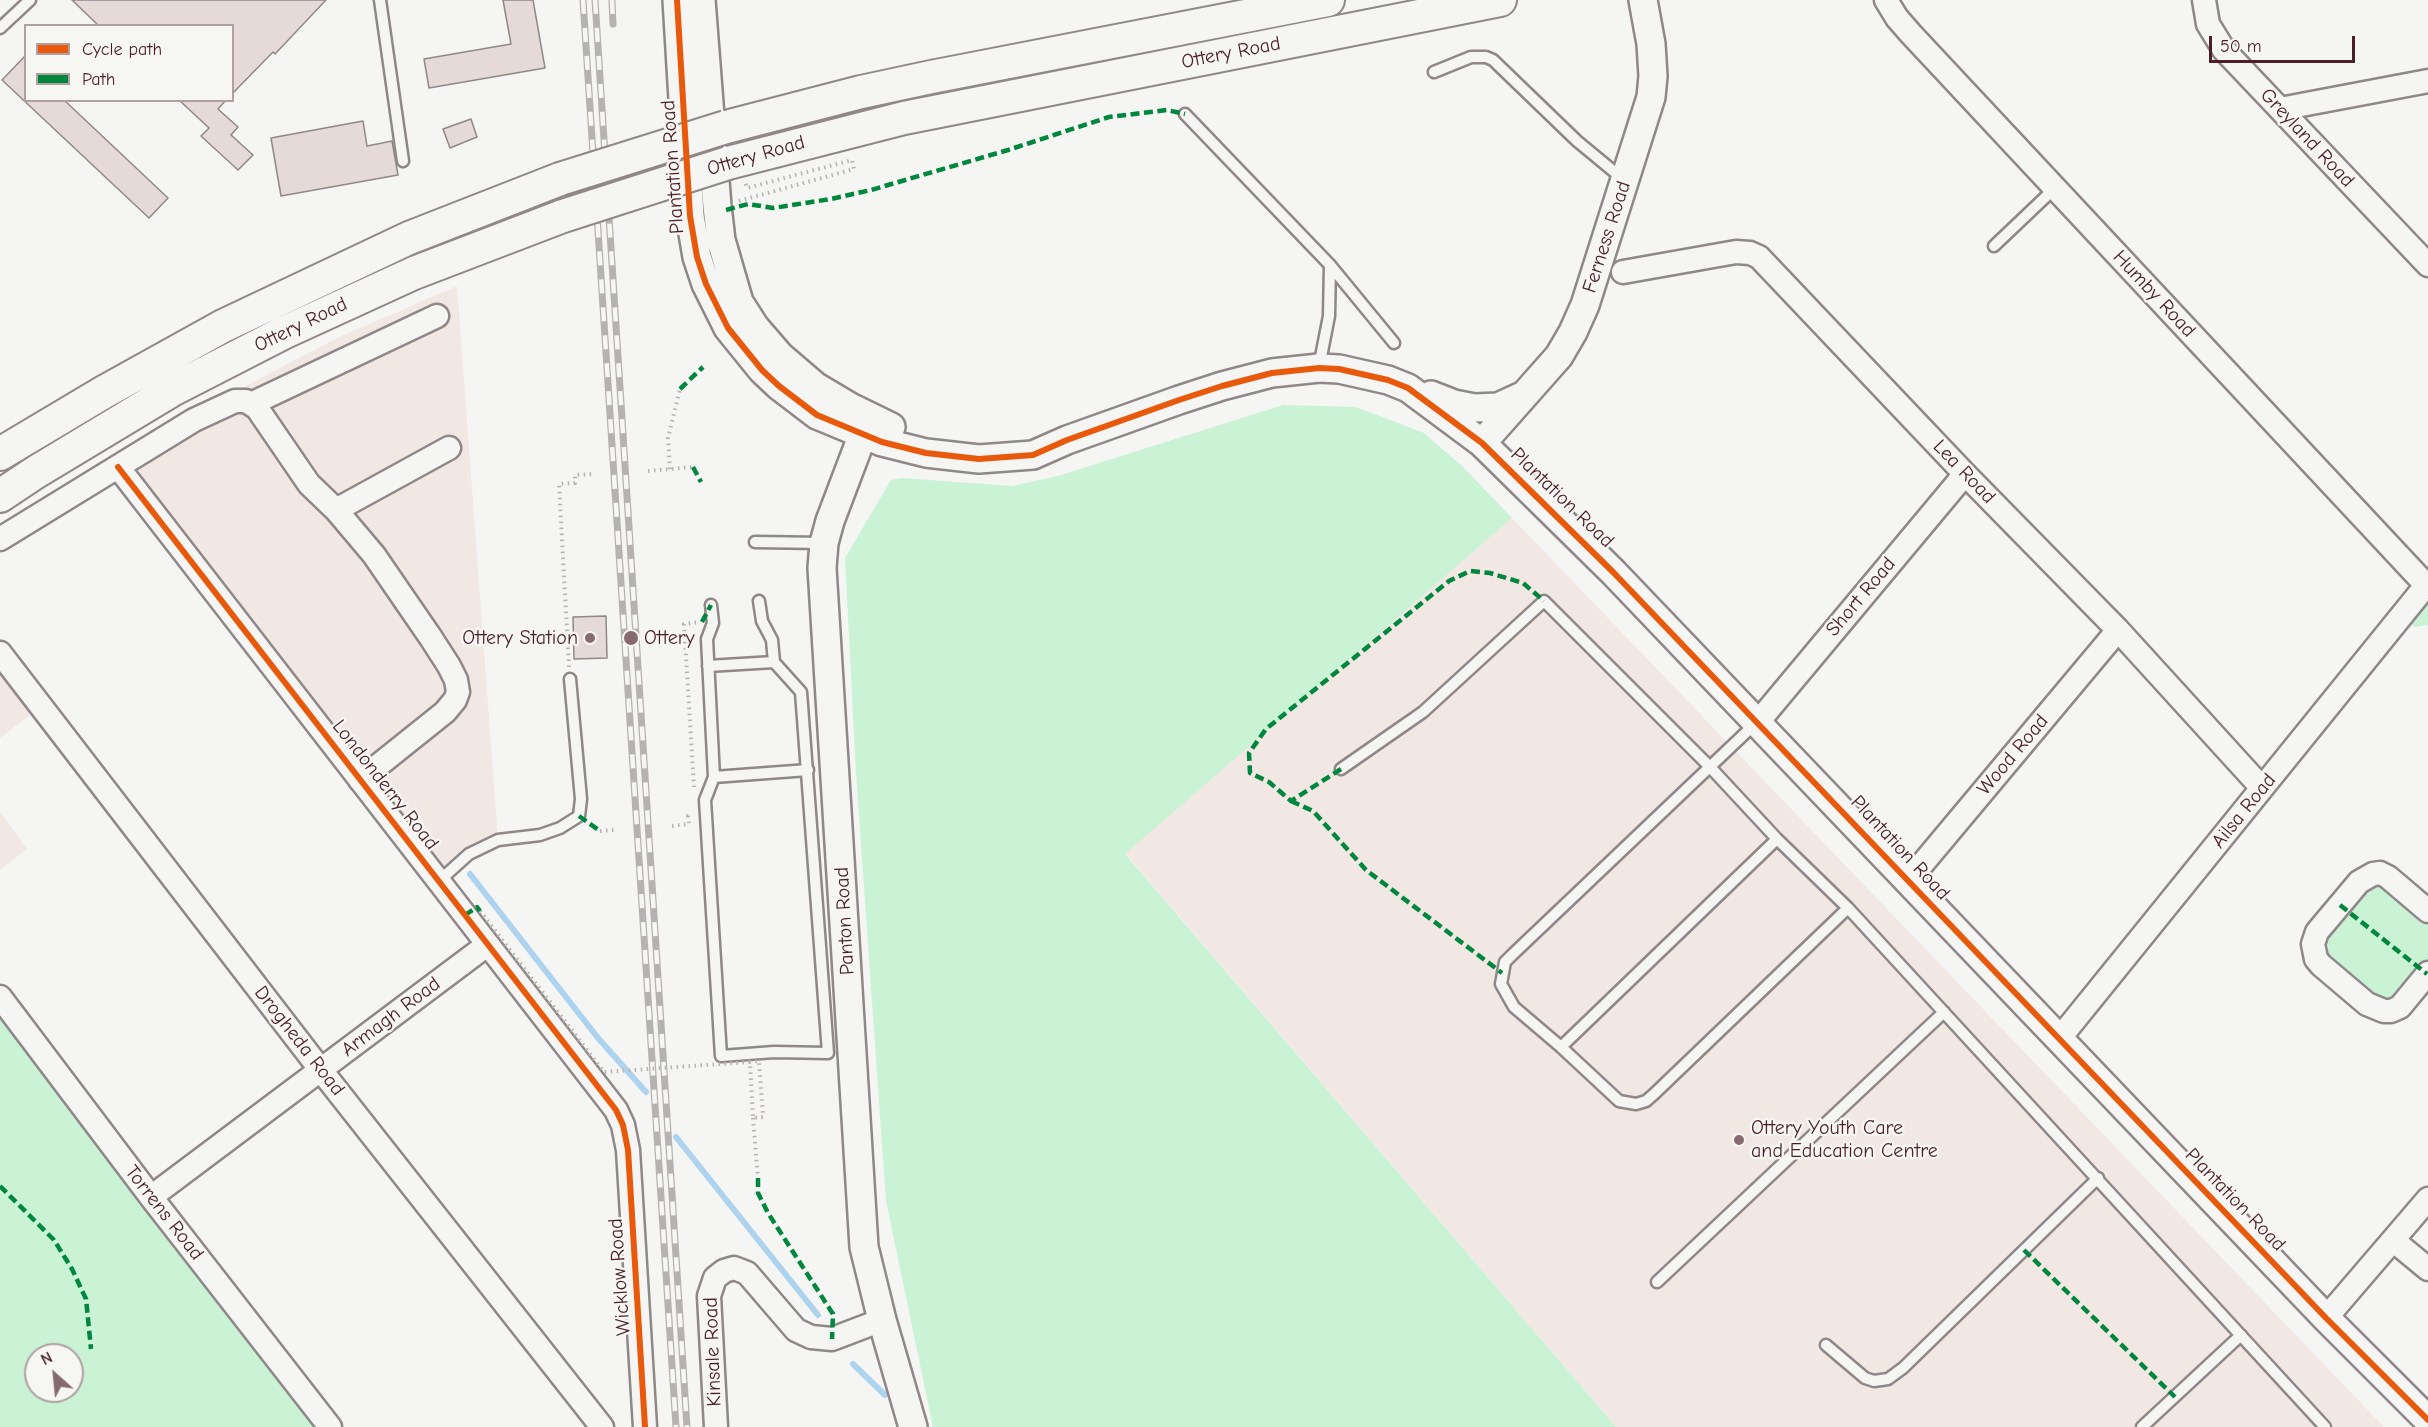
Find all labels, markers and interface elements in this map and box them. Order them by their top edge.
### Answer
legend [24,24,234,102]
scale bar [2212,24,2358,62]
street label: Ottery Road [1179,32,1283,74]
text: 50 m [2220,36,2262,57]
text: Cycle path [82,39,162,60]
text: Path [82,69,115,90]
street label: Greyland Road [2255,83,2359,193]
street label: Plantation Road [656,99,690,235]
street label: Ottery Road [704,131,808,181]
street label: Ferness Road [1578,178,1636,296]
street label: Humby Road [2108,245,2200,343]
street label: Ottery Road [251,292,351,358]
street label: Lea Road [1928,435,2000,509]
street label: Plantation Road [1505,443,1619,553]
street label: Short Road [1821,553,1901,641]
place label: Ottery Station [462,626,578,650]
place label: Ottery [644,626,695,650]
marker: Ottery [622,629,640,647]
marker: Ottery Station [583,631,597,645]
street label: Wood Road [1972,710,2054,800]
street label: Londonderry Road [327,715,443,855]
street label: Ailsa Road [2207,769,2281,853]
street label: Plantation Road [1845,791,1955,905]
street label: Panton Road [830,866,860,976]
street label: Armagh Road [337,972,445,1062]
street label: Drogheda Road [249,981,349,1101]
place label: Ottery Youth Care and Education Centre [1751,1116,1938,1163]
marker: Ottery Youth Care and Education Centre [1732,1133,1746,1147]
street label: Plantation Road [2180,1143,2290,1257]
street label: Torrens Road [119,1161,209,1265]
street label: Wicklow Road [604,1217,636,1337]
street label: Kinsale Road [699,1297,727,1407]
north arrow [24,1343,84,1403]
text: N [38,1348,55,1369]

